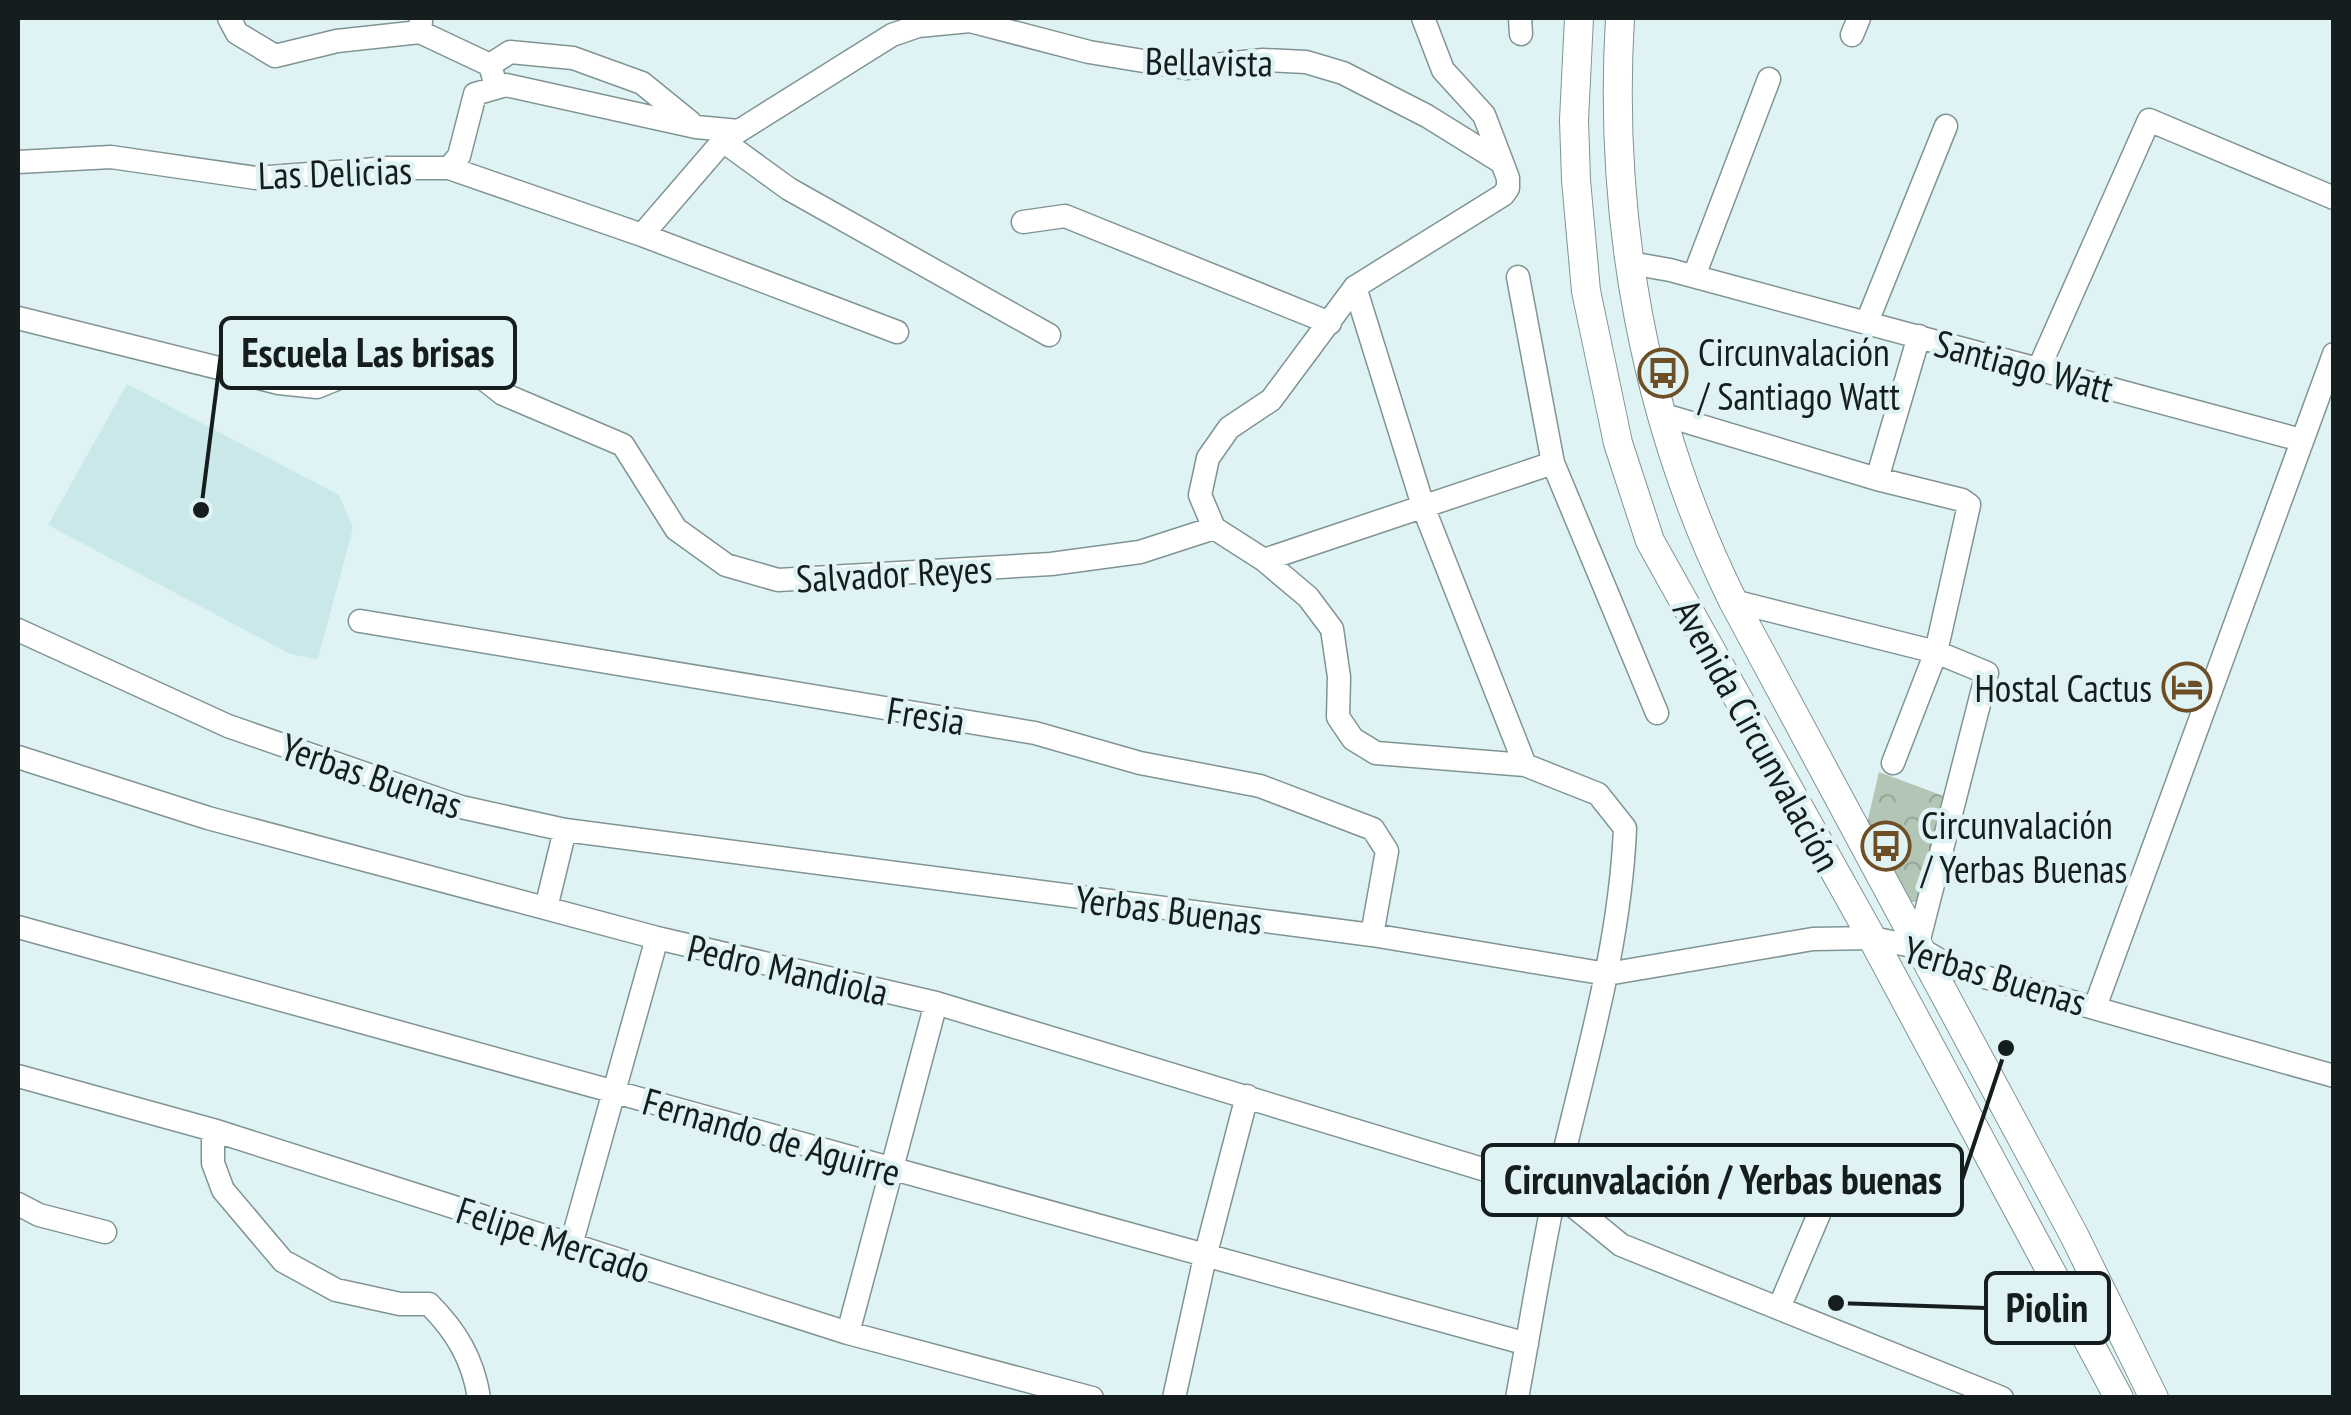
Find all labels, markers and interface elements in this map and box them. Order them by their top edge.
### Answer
street label: Bellavista [1145,35,1273,87]
street label: Las Delicias [257,145,413,199]
callout: Escuela Las brisas [221,318,515,388]
street label: Santiago Watt [1929,318,2119,412]
text: Escuela Las brisas [241,326,495,378]
place label: Circunvalación / Santiago Watt [1696,327,1900,420]
bus stop icon: Circunvalación / Santiago Watt [1637,347,1689,399]
street label: Salvador Reyes [795,543,993,603]
street label: Avenida Circunvalación [1663,590,1853,880]
hotel icon: Hostal Cactus [2161,661,2213,713]
place label: Hostal Cactus [1974,663,2152,712]
street label: Fresia [884,685,968,745]
street label: Yerbas Buenas [275,721,469,829]
place label: Circunvalación / Yerbas Buenas [1919,800,2127,893]
bus stop icon: Circunvalación / Yerbas Buenas [1860,820,1912,872]
street label: Yerbas Buenas [1073,873,1265,945]
street label: Pedro Mandiola [683,922,893,1016]
street label: Yerbas Buenas [1898,924,2092,1026]
street label: Fernando de Aguirre [638,1076,906,1196]
callout: Circunvalación / Yerbas buenas [1483,1145,1962,1215]
text: Circunvalación / Yerbas buenas [1504,1153,1942,1205]
street label: Felipe Mercado [451,1185,657,1293]
callout: Piolin [1986,1273,2109,1343]
text: Piolin [2006,1281,2088,1333]

